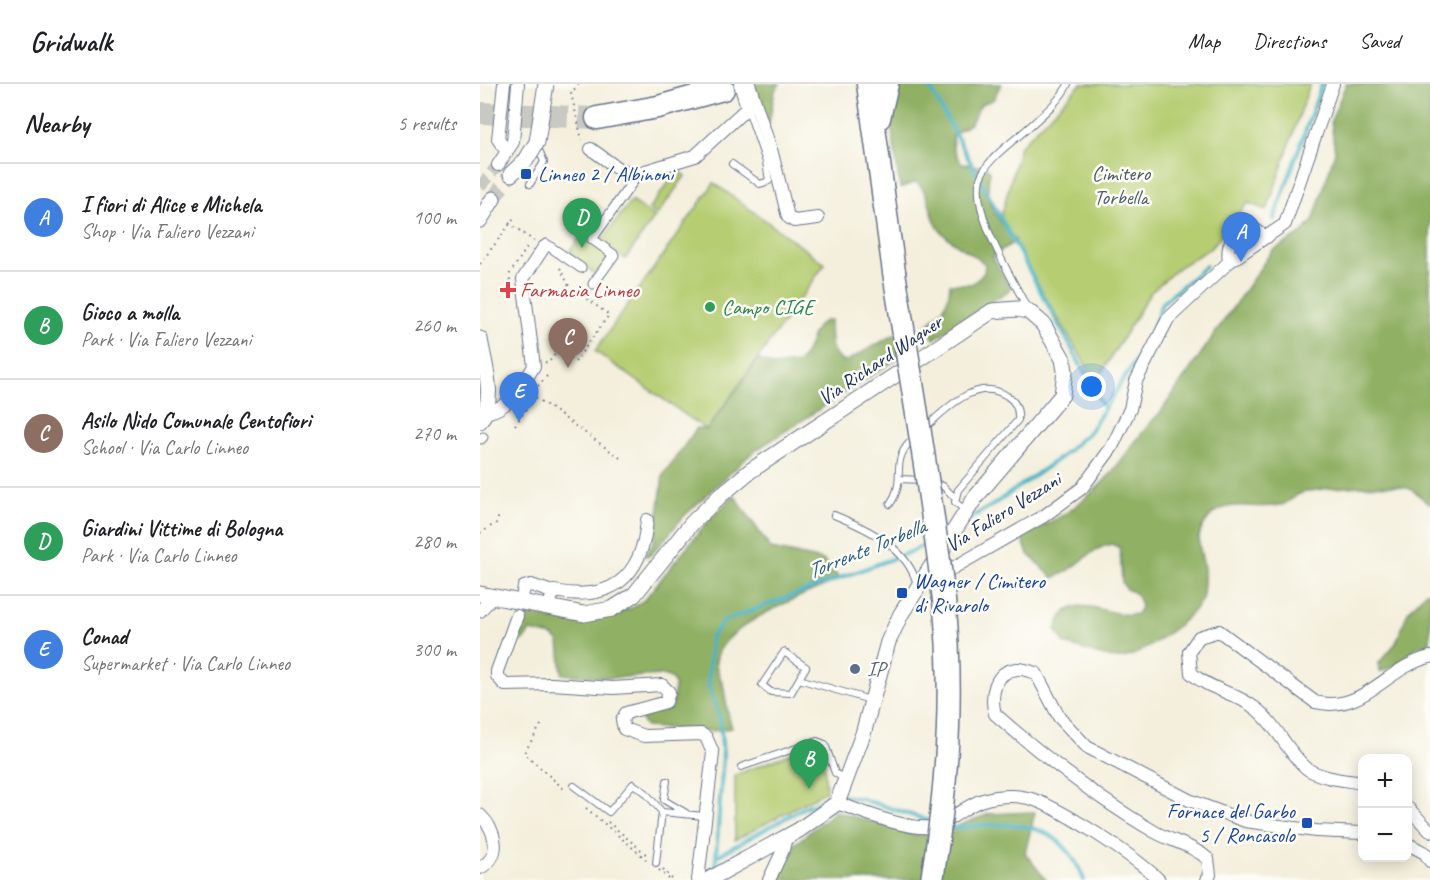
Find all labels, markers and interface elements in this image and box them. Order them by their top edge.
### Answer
text: Gridwalk [30,24,112,59]
text: Map [1188,28,1220,54]
text: Directions [1253,28,1326,54]
text: Saved [1359,28,1400,54]
text: Nearby [24,107,89,140]
text: 5 results [397,111,456,136]
park label: Cimitero Torbella [1092,160,1152,210]
place label: Linneo 2 / Albinoni [538,161,676,187]
marker: Linneo 2 / Albinoni [519,167,533,181]
text: I fiori di Alice e Michela [81,191,262,219]
pin: D [562,198,602,248]
text: A [38,205,49,230]
text: 100 m [413,205,456,230]
pin: A [1222,212,1260,262]
text: Shop · Via Faliero Vezzani [81,219,254,244]
place label: Farmacia Linneo [520,277,641,303]
marker: Farmacia Linneo [501,283,515,297]
place label: Campo CIGE [722,294,816,320]
text: Gioco a molla [81,299,179,327]
marker: Campo CIGE [703,300,717,314]
street label: Via Richard Wagner [813,308,949,411]
text: B [38,313,49,338]
text: 260 m [413,313,456,338]
pin: C [548,318,587,368]
text: Park · Via Faliero Vezzani [81,327,251,352]
pin: E [500,372,538,422]
your location [1077,372,1106,401]
text: Asilo Nido Comunale Centofiori [81,407,311,435]
text: C [39,421,48,446]
text: 270 m [413,421,456,446]
text: School · Via Carlo Linneo [81,435,248,460]
street label: Via Faliero Vezzani [940,465,1068,558]
water label: Torrente Torbella [803,511,933,585]
text: Giardini Vittime di Bologna [81,515,282,543]
text: D [38,529,49,554]
text: 280 m [413,529,456,554]
text: Park · Via Carlo Linneo [81,543,237,568]
place label: Wagner / Cimitero di Rivarolo [914,568,1047,618]
marker: Wagner / Cimitero di Rivarolo [895,586,909,600]
text: Conad [81,623,127,651]
text: E [38,637,49,662]
text: 300 m [413,637,456,662]
text: Supermarket · Via Carlo Linneo [81,651,290,676]
place label: IP [867,656,888,682]
marker: IP [848,662,862,676]
pin: B [790,740,828,789]
map controls [1358,754,1412,862]
button: + [1358,754,1412,808]
place label: Fornace del Garbo 5 / Roncasolo [1167,798,1297,848]
button: − [1358,808,1412,862]
marker: Fornace del Garbo 5 / Roncasolo [1300,816,1314,830]

